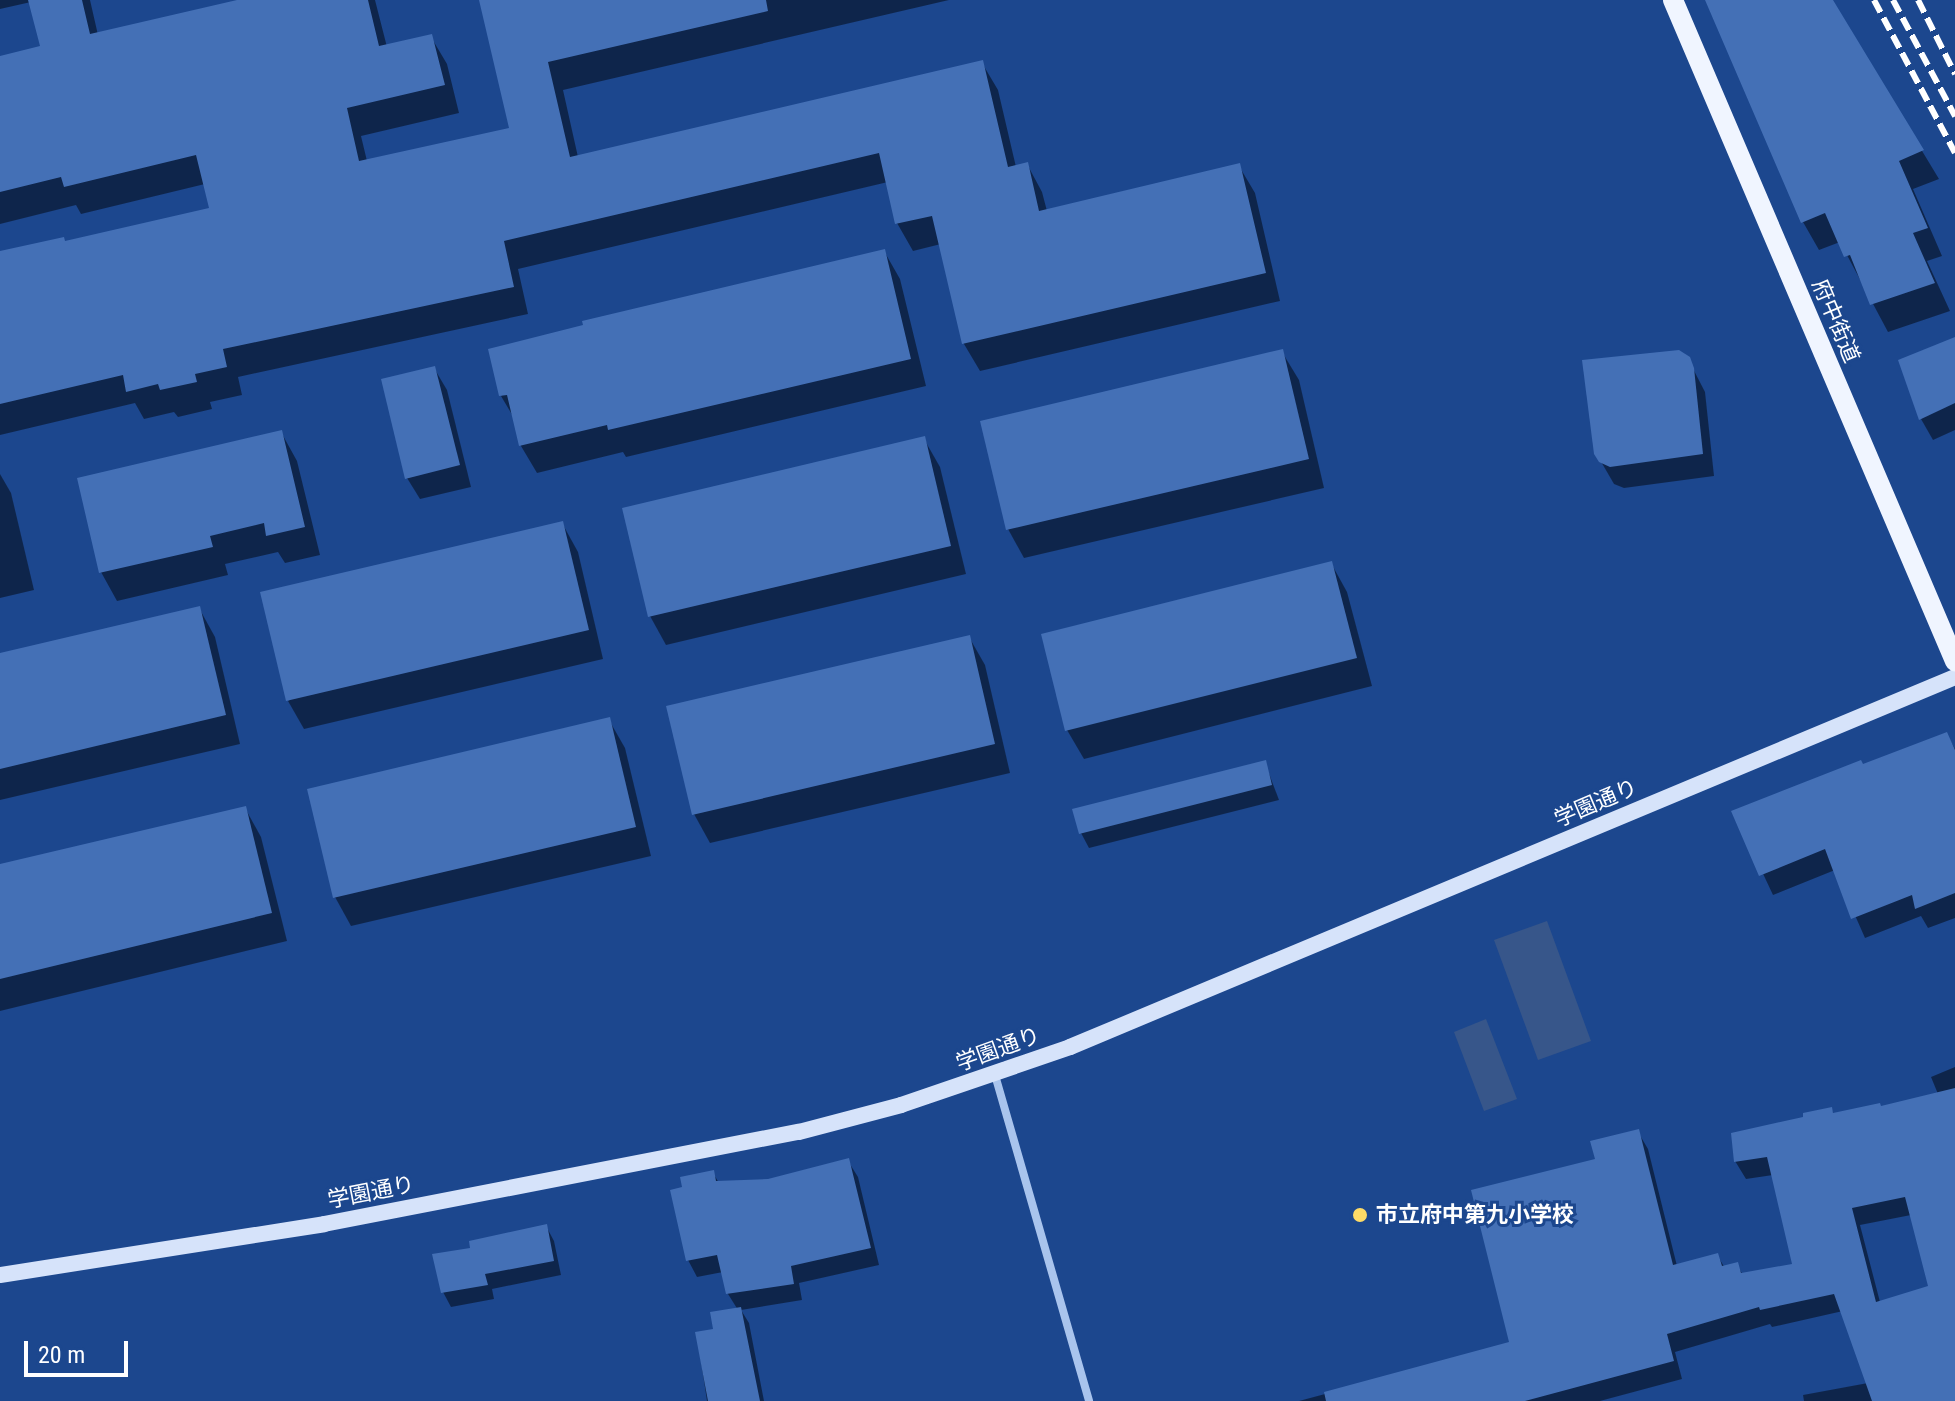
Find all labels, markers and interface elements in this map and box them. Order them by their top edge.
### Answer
street label: 府中街道 [1807,275,1865,367]
street label: 学園通り [1550,774,1642,832]
street label: 学園通り [952,1022,1044,1076]
street label: 学園通り [325,1171,417,1213]
place label: 市立府中第九小学校 [1376,1202,1574,1228]
marker: 市立府中第九小学校 [1351,1206,1369,1224]
scale bar [28,1325,132,1375]
text: 20 m [38,1341,85,1369]

